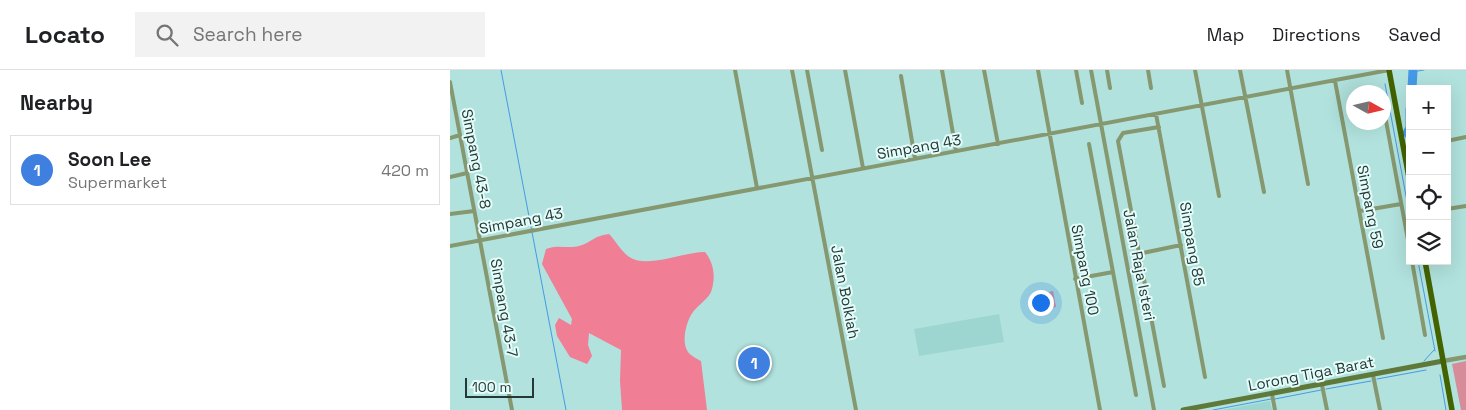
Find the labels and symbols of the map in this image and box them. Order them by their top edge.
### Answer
north arrow [1346,85,1391,130]
street label: Simpang 43-8 [457,107,495,210]
street label: Simpang 43 [875,130,963,163]
street label: Simpang 59 [1353,163,1388,250]
street label: Simpang 85 [1176,200,1209,287]
street label: Simpang 43 [477,203,565,238]
street label: Jalan Raja Isteri [1119,208,1160,322]
street label: Simpang 100 [1067,223,1104,317]
street label: Jalan Bolkiah [827,243,864,340]
street label: Simpang 43-7 [486,257,522,359]
your location [1028,290,1054,316]
pin: 1 [738,344,770,382]
street label: Lorong Tiga Barat [1246,352,1376,395]
scale bar [465,375,534,398]

